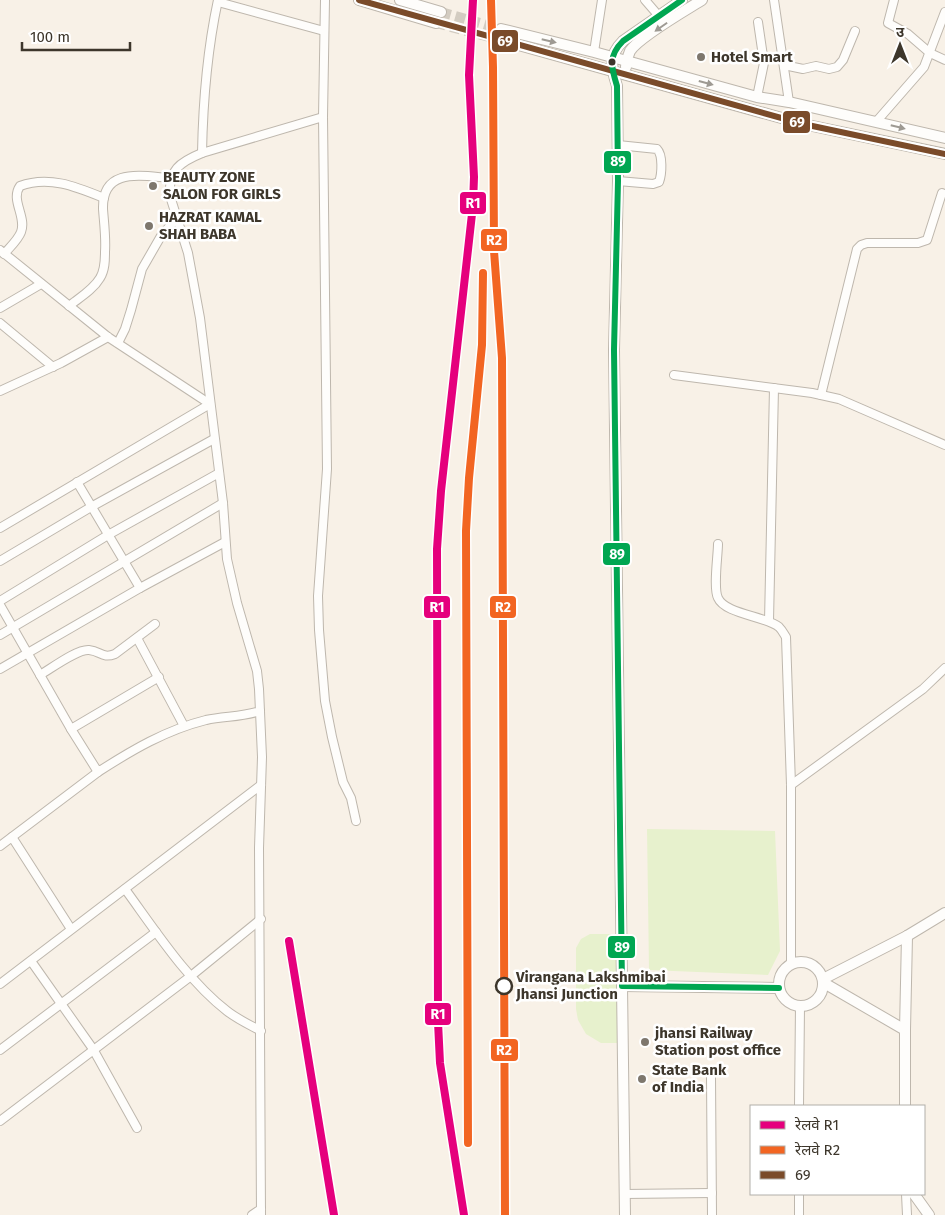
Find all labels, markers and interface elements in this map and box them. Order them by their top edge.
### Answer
scale bar [22,20,130,52]
north arrow [875,20,925,70]
one-way arrow [654,22,668,32]
text: उ [896,24,905,41]
text: 100 m [30,28,70,46]
line badge: 69 [491,29,519,53]
text: 69 [497,33,513,50]
one-way arrow [541,37,556,45]
place label: Hotel Smart [711,48,793,66]
marker: Hotel Smart [695,51,707,63]
unlabelled marker [607,57,617,67]
one-way arrow [698,79,713,87]
line badge: 69 [782,110,811,134]
text: 69 [789,114,805,131]
one-way arrow [890,123,905,131]
line badge: 89 [603,150,632,174]
text: 89 [610,153,626,170]
place label: BEAUTY ZONE SALON FOR GIRLS [163,168,281,203]
marker: BEAUTY ZONE SALON FOR GIRLS [147,180,159,192]
line badge: R1 [459,191,487,215]
text: R1 [466,195,480,212]
place label: HAZRAT KAMAL SHAH BABA [159,208,262,243]
marker: HAZRAT KAMAL SHAH BABA [143,220,155,232]
line badge: R2 [480,228,508,252]
text: R2 [486,232,502,249]
line badge: 89 [602,542,631,566]
text: 89 [609,546,625,563]
line badge: R1 [423,595,451,619]
line badge: R2 [489,595,517,619]
text: R1 [430,599,444,616]
text: R2 [495,599,511,616]
line badge: 89 [607,935,636,959]
text: 89 [614,939,630,956]
place label: Virangana Lakshmibai Jhansi Junction [515,968,666,1003]
marker: Virangana Lakshmibai Jhansi Junction [495,977,513,995]
line badge: R1 [424,1002,452,1026]
text: R1 [431,1006,445,1023]
place label: jhansi Railway Station post office [654,1024,781,1059]
marker: jhansi Railway Station post office [639,1036,651,1048]
line badge: R2 [490,1038,519,1062]
text: R2 [496,1042,512,1059]
place label: State Bank of India [652,1061,727,1096]
marker: State Bank of India [636,1073,648,1085]
legend [750,1105,925,1195]
text: रेलवे R1 [794,1116,839,1134]
text: रेलवे R2 [794,1141,840,1159]
text: 69 [795,1166,811,1184]

